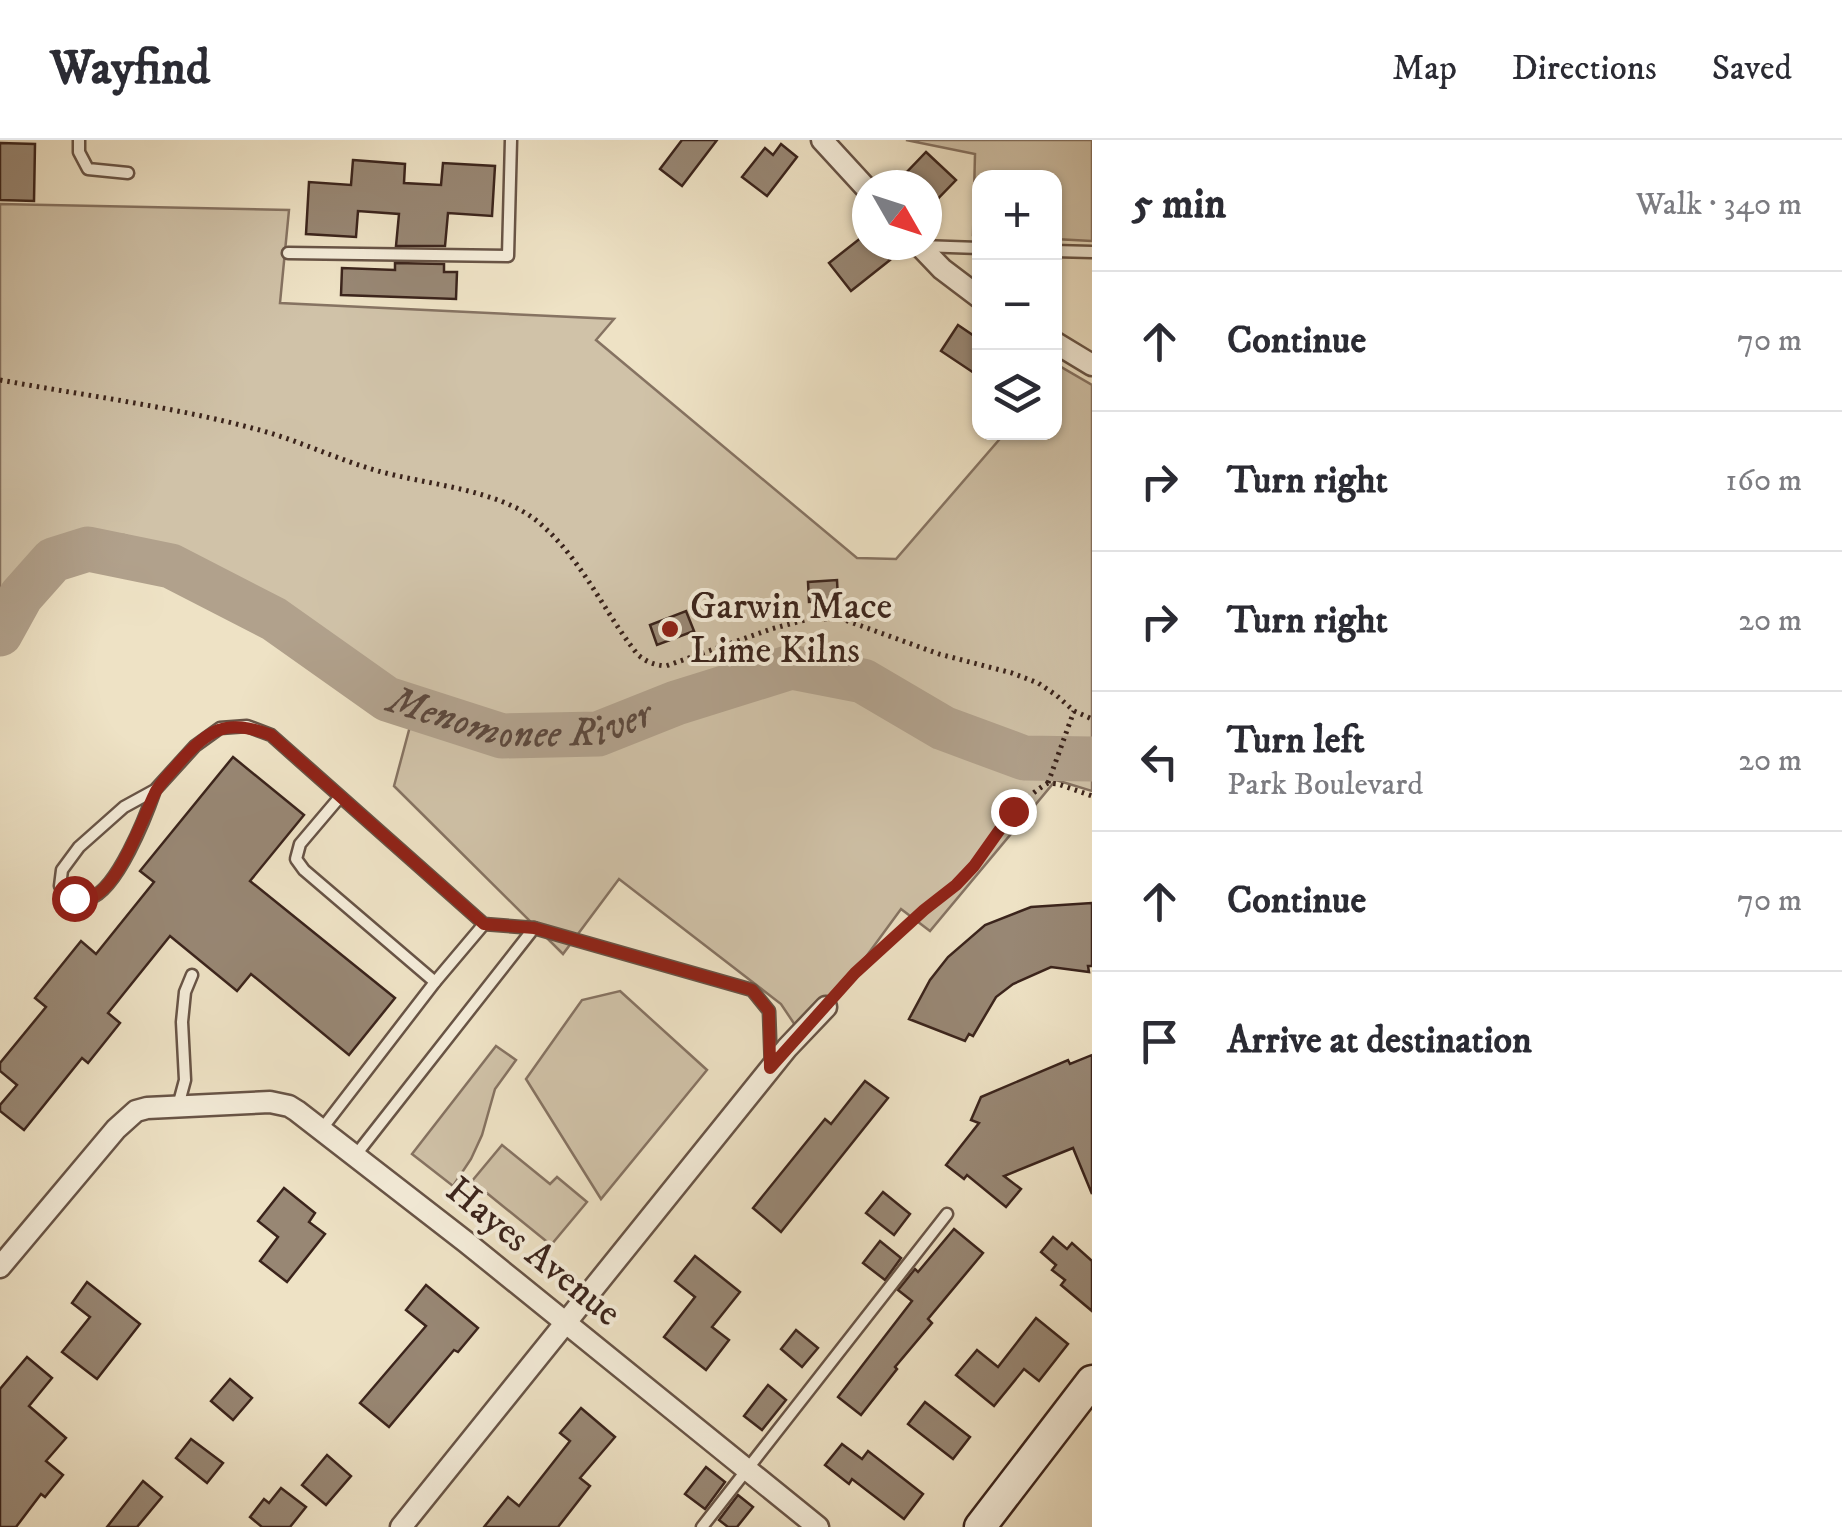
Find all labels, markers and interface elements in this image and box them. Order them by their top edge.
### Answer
text: Wayfind [50,39,210,99]
text: Map [1392,47,1457,91]
text: Directions [1512,47,1657,91]
text: Saved [1712,47,1792,91]
north arrow [852,170,942,260]
map controls [972,170,1062,440]
button: + [972,170,1062,260]
text: 5 min [1132,179,1226,231]
text: Walk · 340 m [1636,185,1802,225]
button: − [972,260,1062,350]
icon: ahead [1132,314,1187,369]
text: Continue [1227,317,1366,365]
text: 70 m [1737,321,1802,361]
button: layers [972,350,1062,440]
icon: right [1132,454,1187,509]
text: Turn right [1227,457,1388,505]
text: 160 m [1726,461,1802,501]
place label: Garwin Mace Lime Kilns [690,583,892,675]
icon: right [1132,594,1187,649]
text: Turn right [1227,597,1388,645]
text: 20 m [1738,601,1802,641]
marker: Garwin Mace Lime Kilns [659,618,681,640]
water label: Menomonee River [379,675,662,761]
text: Turn left [1227,717,1365,765]
icon: left [1132,734,1187,789]
text: 20 m [1738,741,1802,781]
text: Park Boulevard [1227,765,1423,805]
route end [991,789,1037,835]
icon: ahead [1132,874,1187,929]
route start [52,876,98,922]
text: Continue [1227,877,1366,925]
text: 70 m [1737,881,1802,921]
icon: arrive [1132,1014,1187,1069]
text: Arrive at destination [1227,1017,1532,1065]
street label: Hayes Avenue [436,1167,630,1337]

